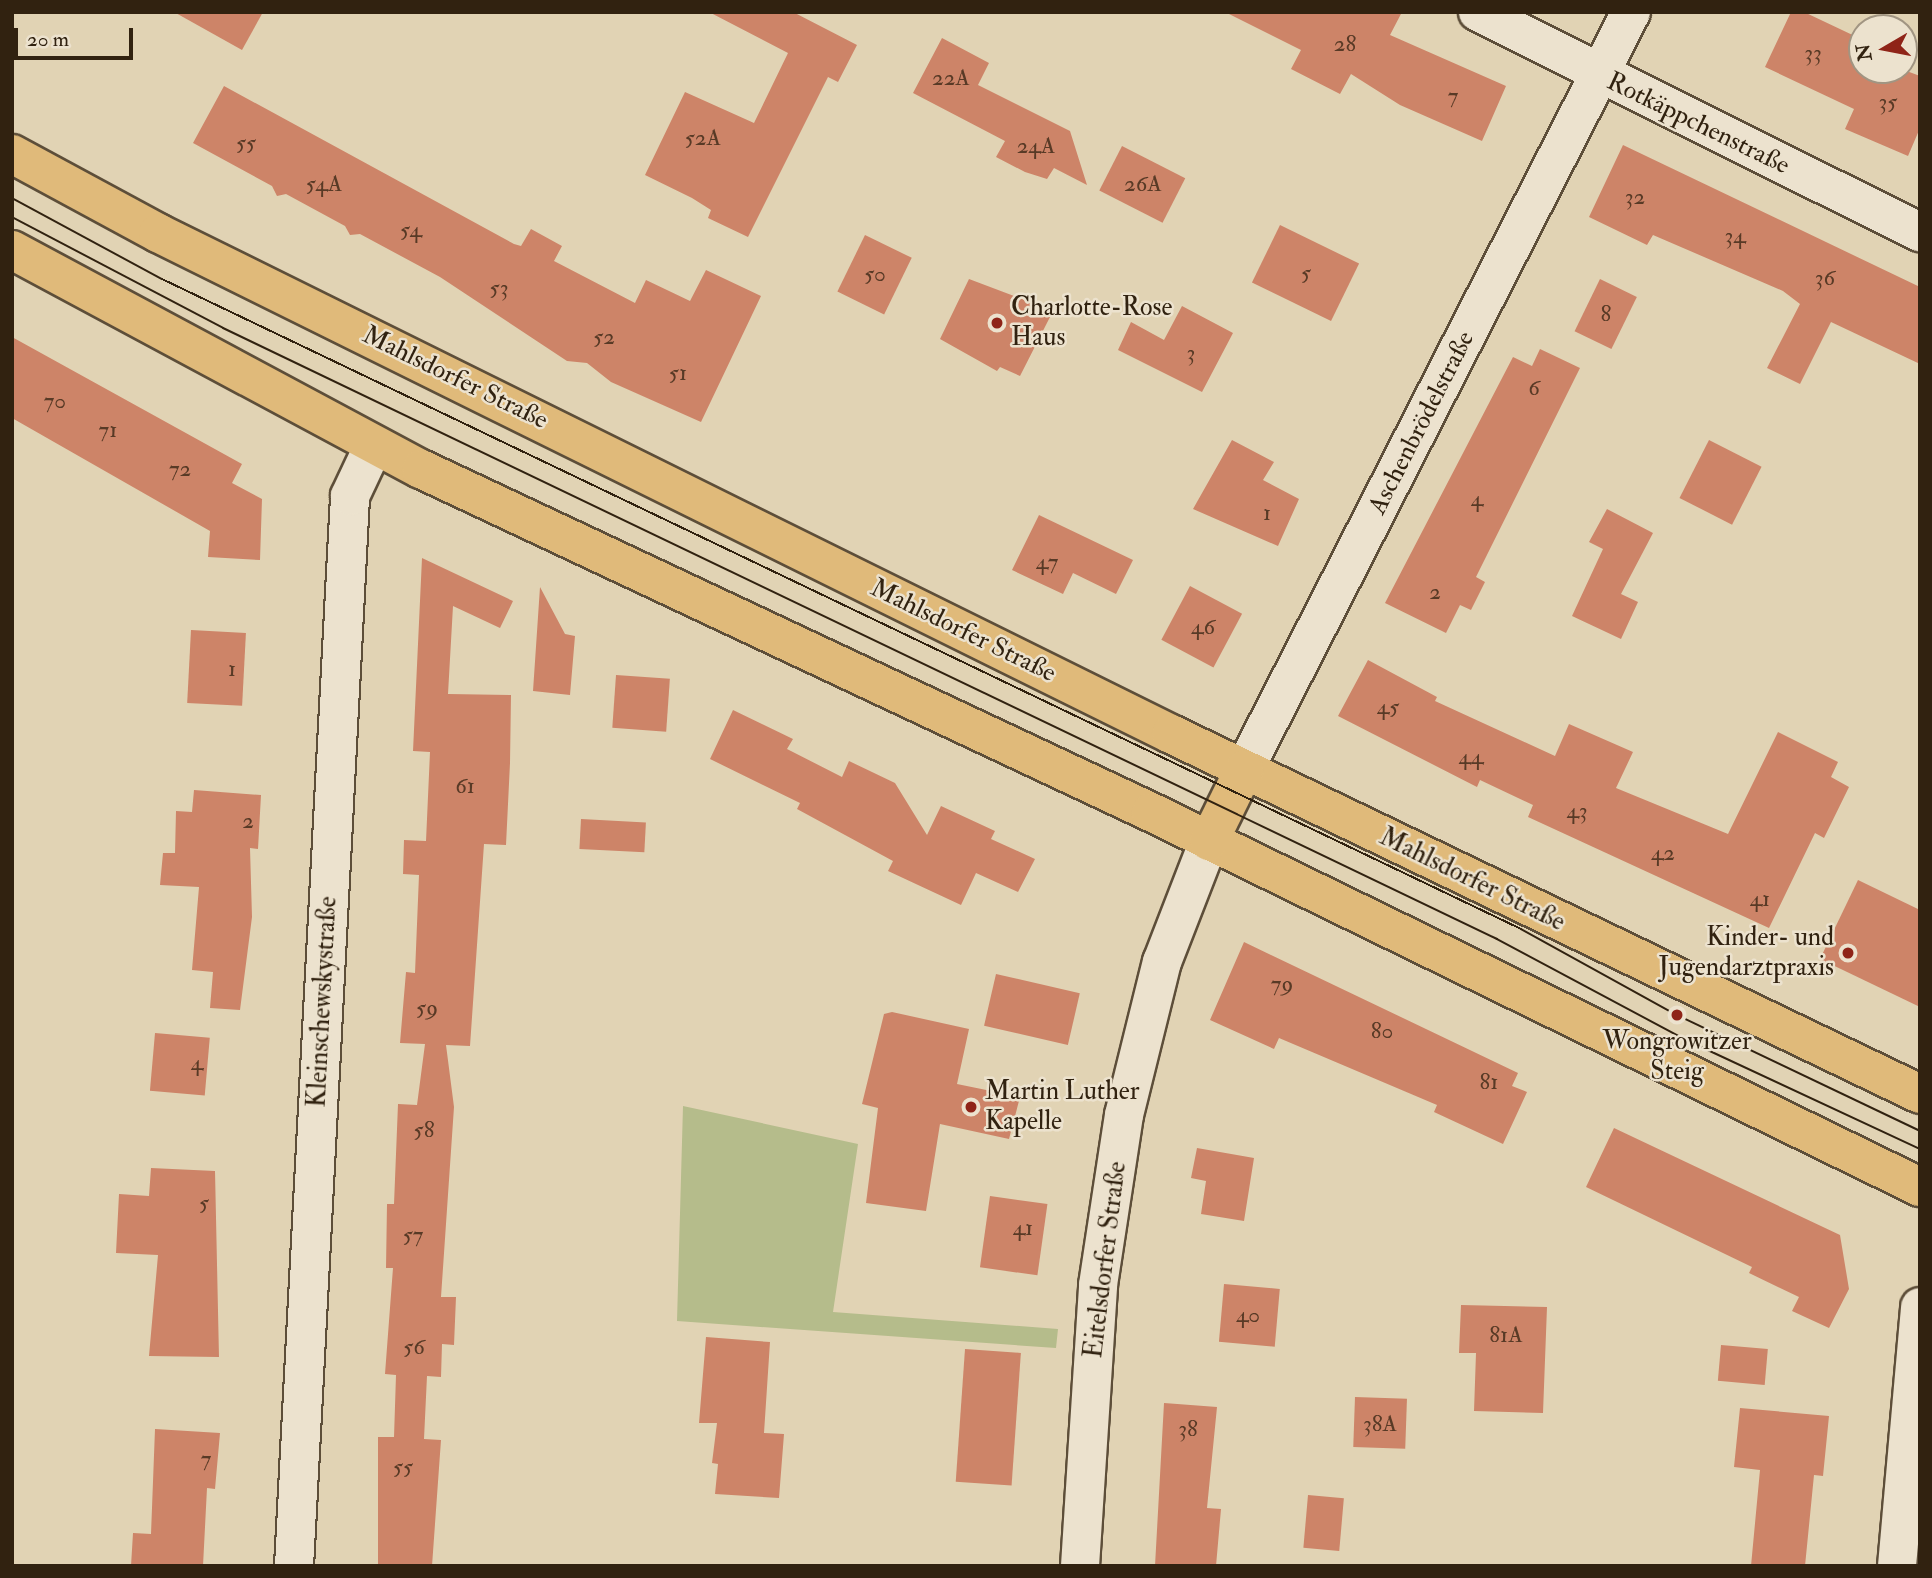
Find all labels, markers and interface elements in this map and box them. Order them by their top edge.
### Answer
scale bar [18,14,136,58]
north arrow [1848,14,1918,84]
text: 20 m [27,26,69,53]
house number: 28 [1334,30,1356,58]
house number: 33 [1804,39,1822,67]
text: N [1851,42,1878,63]
house number: 22A [932,64,970,92]
street label: Rotkäppchenstraße [1602,66,1794,182]
house number: 7 [1448,82,1458,110]
house number: 35 [1879,88,1897,116]
house number: 52A [685,124,721,152]
house number: 55 [236,129,256,157]
house number: 24A [1017,132,1055,160]
house number: 54A [306,170,342,198]
house number: 26A [1124,170,1162,198]
house number: 32 [1625,183,1645,211]
house number: 54 [400,216,422,244]
house number: 34 [1724,222,1746,250]
house number: 5 [1301,259,1311,287]
house number: 50 [864,260,886,288]
house number: 36 [1815,264,1835,292]
house number: 53 [490,274,508,302]
place label: Charlotte-Rose Haus [1011,292,1172,354]
house number: 8 [1601,300,1611,328]
marker: Charlotte-Rose Haus [989,315,1005,331]
street label: Mahlsdorfer Straße [357,320,553,436]
house number: 52 [593,323,615,351]
street label: Aschenbrödelstraße [1362,326,1482,520]
house number: 3 [1187,339,1195,367]
house number: 51 [669,359,687,387]
house number: 6 [1528,374,1540,402]
house number: 70 [44,387,66,415]
house number: 71 [99,416,117,444]
house number: 72 [169,455,191,483]
house number: 4 [1471,485,1483,513]
house number: 1 [1263,499,1271,527]
house number: 47 [1036,548,1058,576]
street label: Mahlsdorfer Straße [865,573,1061,689]
house number: 2 [1429,578,1441,606]
house number: 46 [1191,613,1215,641]
house number: 1 [228,655,236,683]
house number: 45 [1377,693,1399,721]
house number: 44 [1459,743,1483,771]
house number: 61 [455,772,475,800]
house number: 43 [1566,797,1588,825]
house number: 2 [242,807,254,835]
street label: Mahlsdorfer Straße [1374,822,1570,938]
house number: 42 [1651,839,1675,867]
house number: 41 [1750,885,1770,913]
street label: Kleinschewskystraße [302,896,344,1108]
place label: Kinder- und Jugendarztpraxis [1659,922,1834,984]
marker: Kinder- und Jugendarztpraxis [1840,945,1856,961]
house number: 79 [1271,970,1293,998]
house number: 59 [416,994,438,1022]
marker: Wongrowitzer Steig [1669,1007,1685,1023]
house number: 80 [1371,1017,1393,1045]
place label: Wongrowitzer Steig [1602,1026,1752,1088]
house number: 4 [191,1049,203,1077]
house number: 81 [1479,1068,1499,1096]
place label: Martin Luther Kapelle [985,1076,1139,1138]
marker: Martin Luther Kapelle [963,1099,979,1115]
house number: 58 [414,1116,434,1144]
street label: Eitelsdorfer Straße [1078,1160,1134,1360]
house number: 5 [199,1189,209,1217]
house number: 41 [1013,1214,1033,1242]
house number: 57 [403,1221,423,1249]
house number: 40 [1236,1301,1260,1329]
house number: 81A [1489,1321,1523,1349]
house number: 56 [403,1333,425,1361]
house number: 38A [1363,1410,1397,1438]
house number: 38 [1178,1415,1198,1443]
house number: 7 [201,1445,211,1473]
house number: 55 [393,1453,413,1481]

